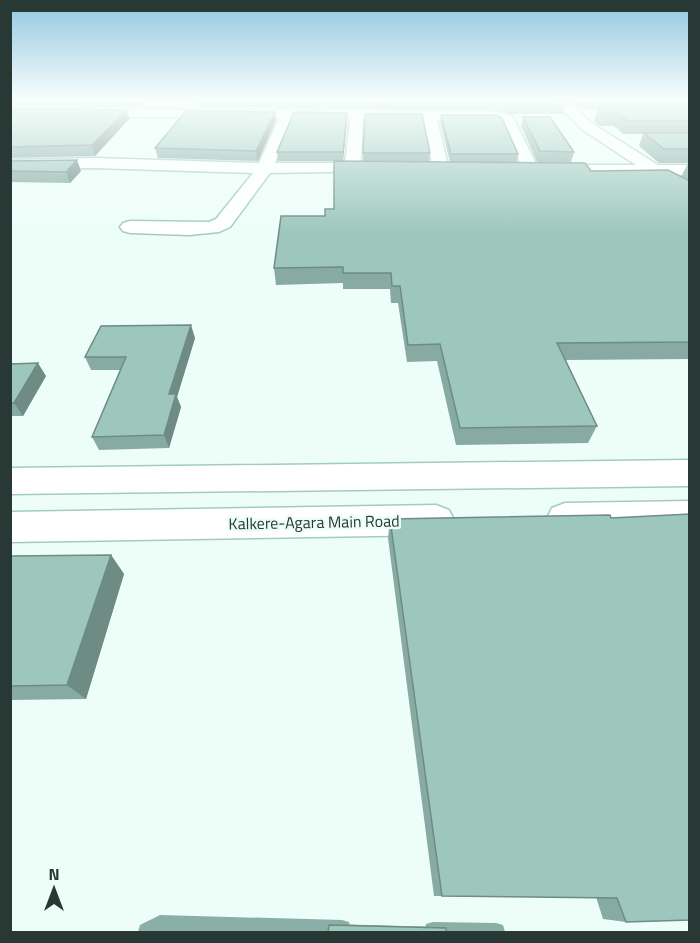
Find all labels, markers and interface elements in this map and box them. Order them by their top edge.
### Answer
street label: Kalkere-Agara Main Road [228,509,400,535]
north arrow [24,859,84,919]
text: N [48,862,60,886]

